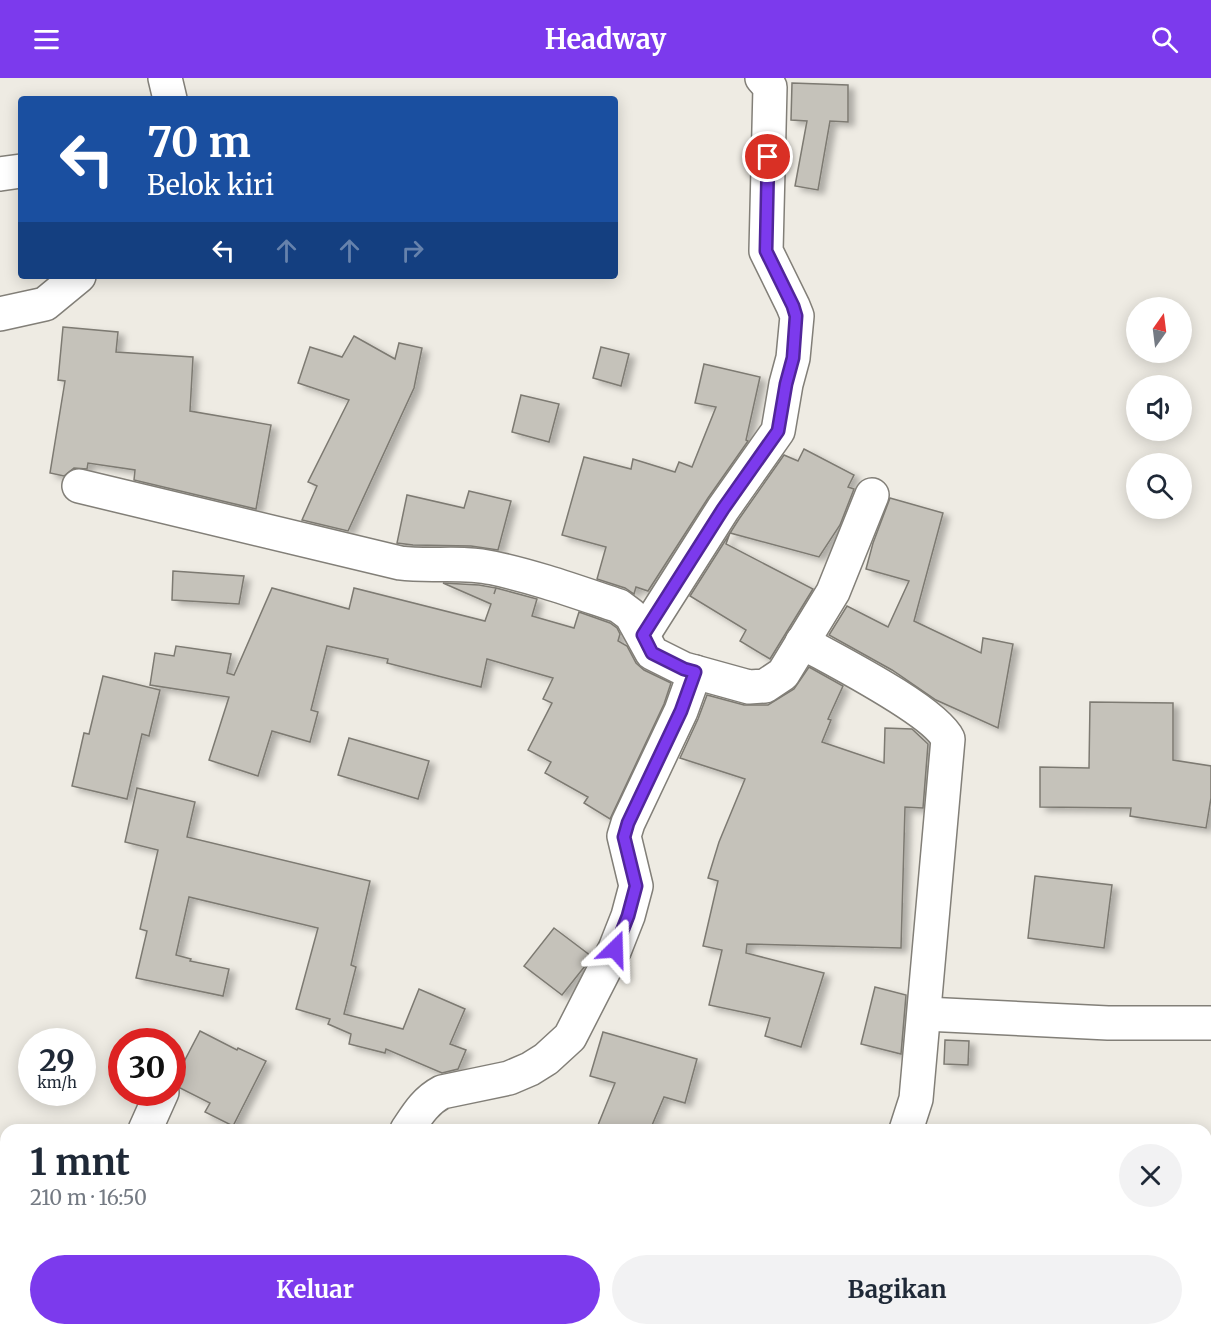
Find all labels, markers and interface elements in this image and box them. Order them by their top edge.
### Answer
text: Headway [545,22,666,56]
icon: menu [30,23,63,56]
icon: search [1148,23,1181,56]
text: 70 m [147,116,251,168]
icon: left [48,120,126,198]
pin [742,131,793,182]
icon: arrive [751,140,784,173]
text: Belok kiri [147,168,274,202]
icon: left [207,234,240,267]
icon: ahead [270,234,303,267]
icon: ahead [333,234,366,267]
icon: right [396,234,429,267]
north arrow [1126,297,1192,363]
map controls [1126,297,1192,519]
button: sound [1126,375,1192,441]
button: search [1126,453,1192,519]
position arrow [583,917,647,981]
speed limit sign: 30 [108,1028,186,1106]
text: 29 [39,1041,75,1079]
text: km/h [37,1073,77,1092]
text: 1 mnt [30,1140,130,1185]
button: close [1119,1144,1182,1207]
text: 210 m · 16:50 [30,1185,147,1210]
button: Keluar [30,1255,600,1324]
button: Bagikan [612,1255,1182,1324]

